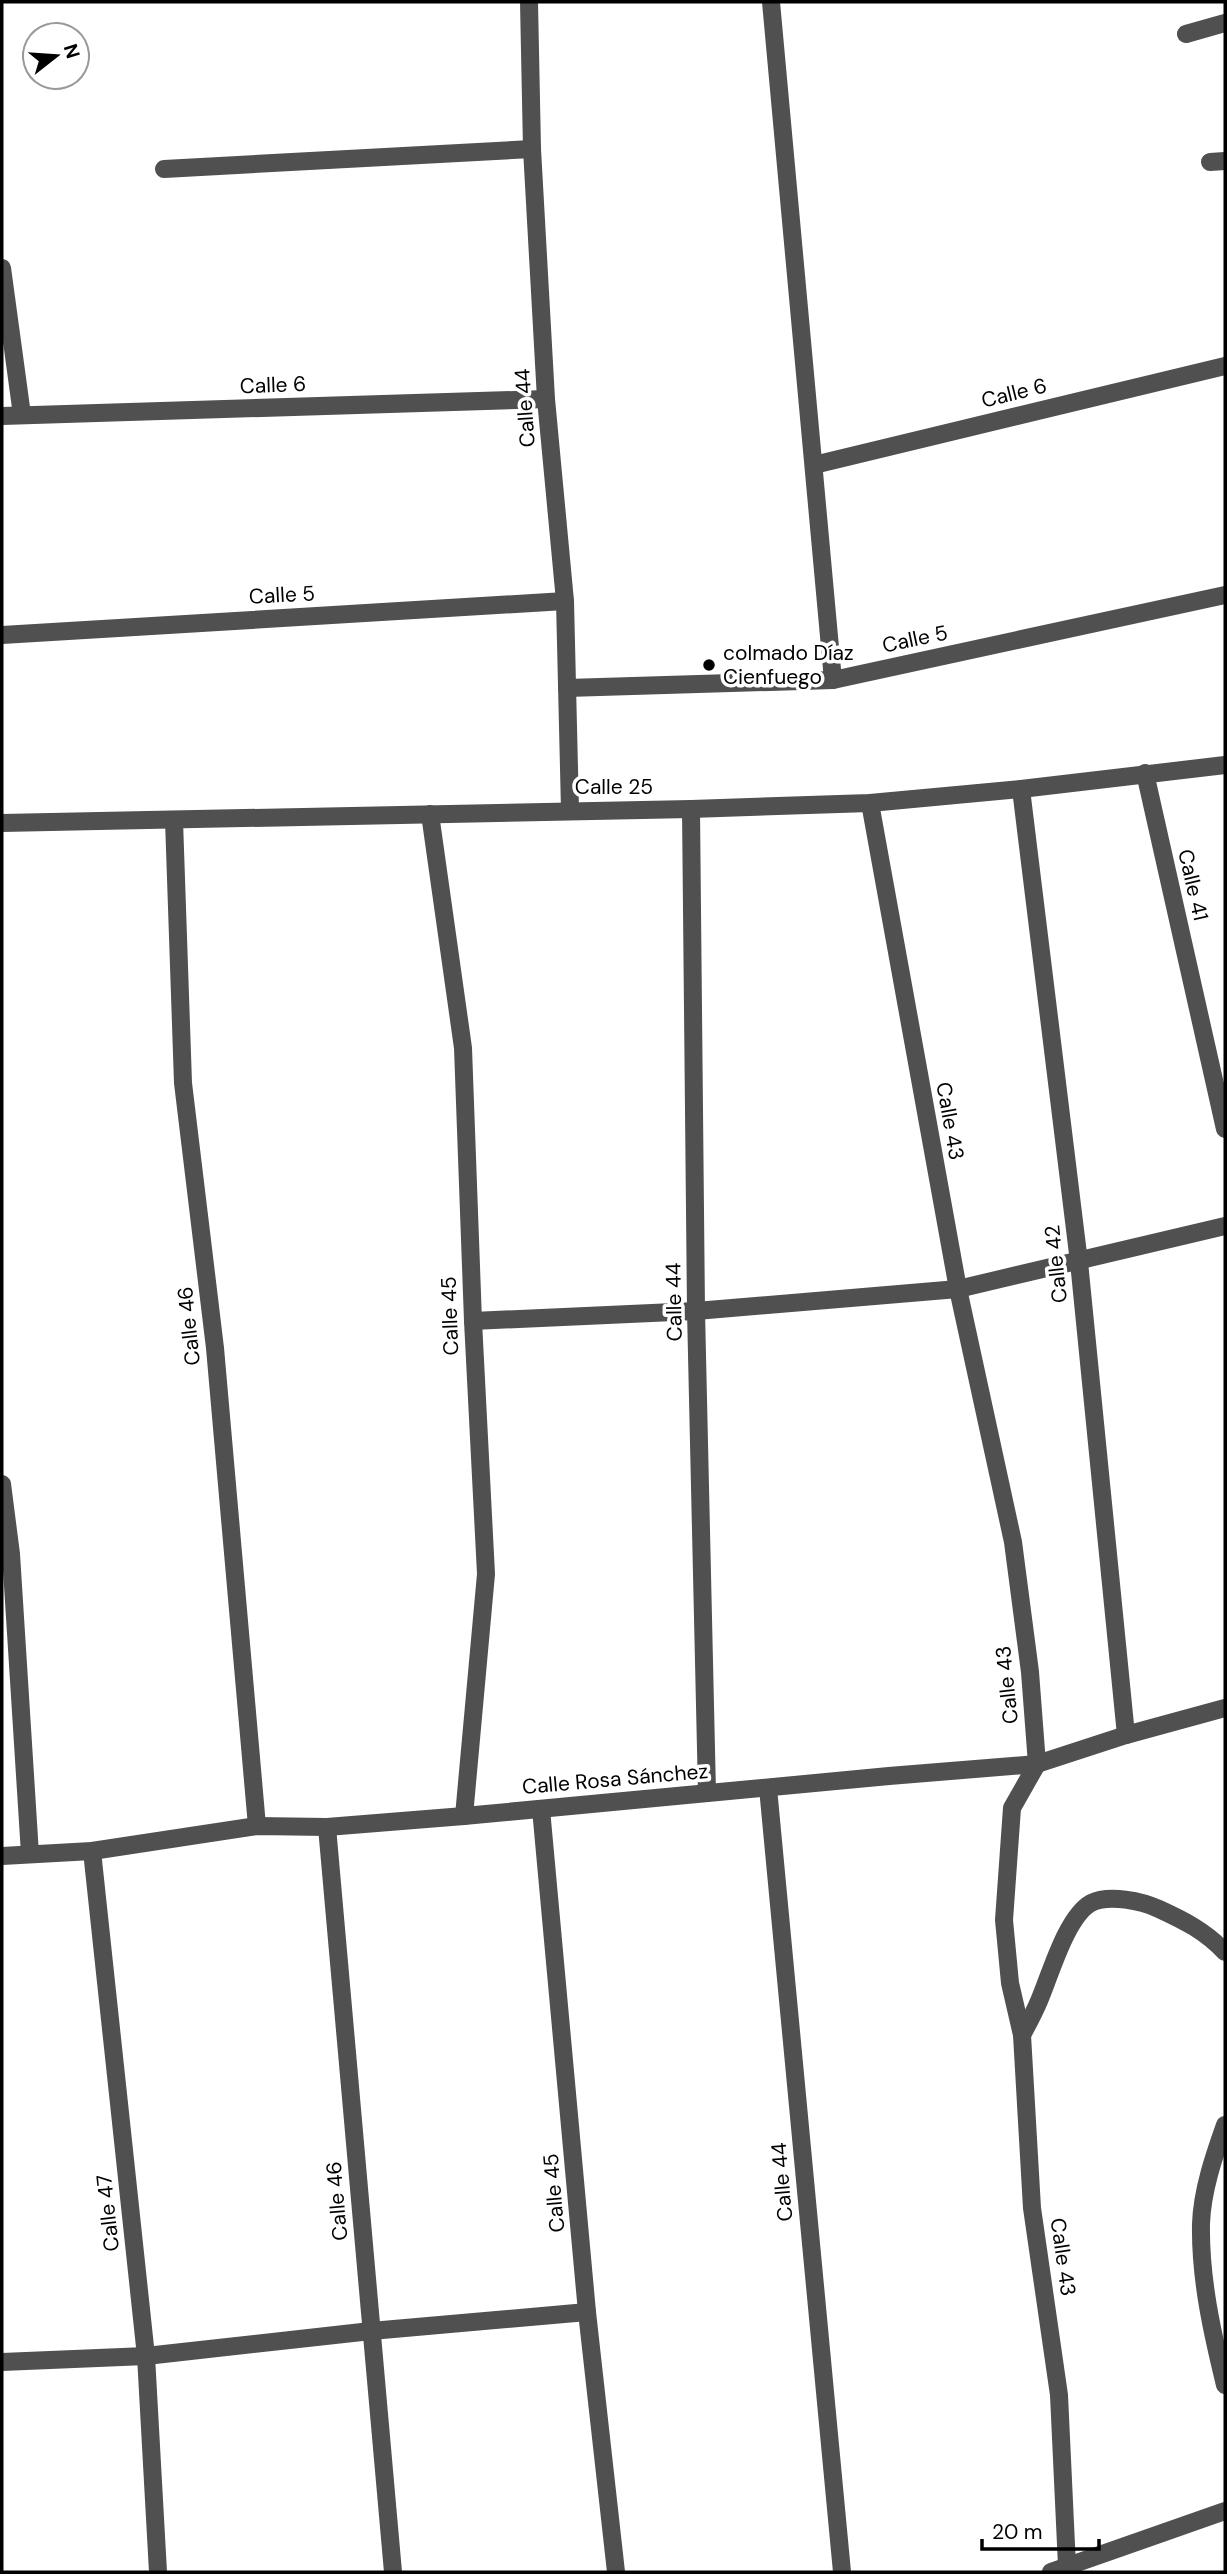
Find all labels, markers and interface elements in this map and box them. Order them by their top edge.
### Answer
north arrow [21,21,91,91]
text: N [58,41,86,61]
street label: Calle 44 [508,367,542,448]
street label: Calle 6 [239,370,307,400]
street label: Calle 6 [978,371,1050,415]
street label: Calle 5 [248,579,316,611]
street label: Calle 5 [880,618,950,660]
place label: colmado Díaz Cienfuego [723,639,854,691]
marker: colmado Díaz Cienfuego [701,657,717,673]
street label: Calle 25 [575,773,653,801]
street label: Calle 41 [1171,846,1215,924]
street label: Calle 43 [929,1080,971,1162]
street label: Calle 42 [1038,1224,1074,1304]
street label: Calle 44 [659,1262,689,1342]
street label: Calle 45 [435,1276,465,1356]
street label: Calle 46 [171,1285,207,1367]
street label: Calle 43 [989,1644,1025,1726]
street label: Calle Rosa Sánchez [521,1757,709,1801]
street label: Calle 44 [765,2141,799,2222]
street label: Calle 45 [537,2152,571,2234]
street label: Calle 46 [320,2160,354,2242]
street label: Calle 47 [90,2173,126,2253]
street label: Calle 43 [1044,2216,1082,2298]
scale bar [982,2508,1099,2552]
text: 20 m [992,2518,1043,2546]

